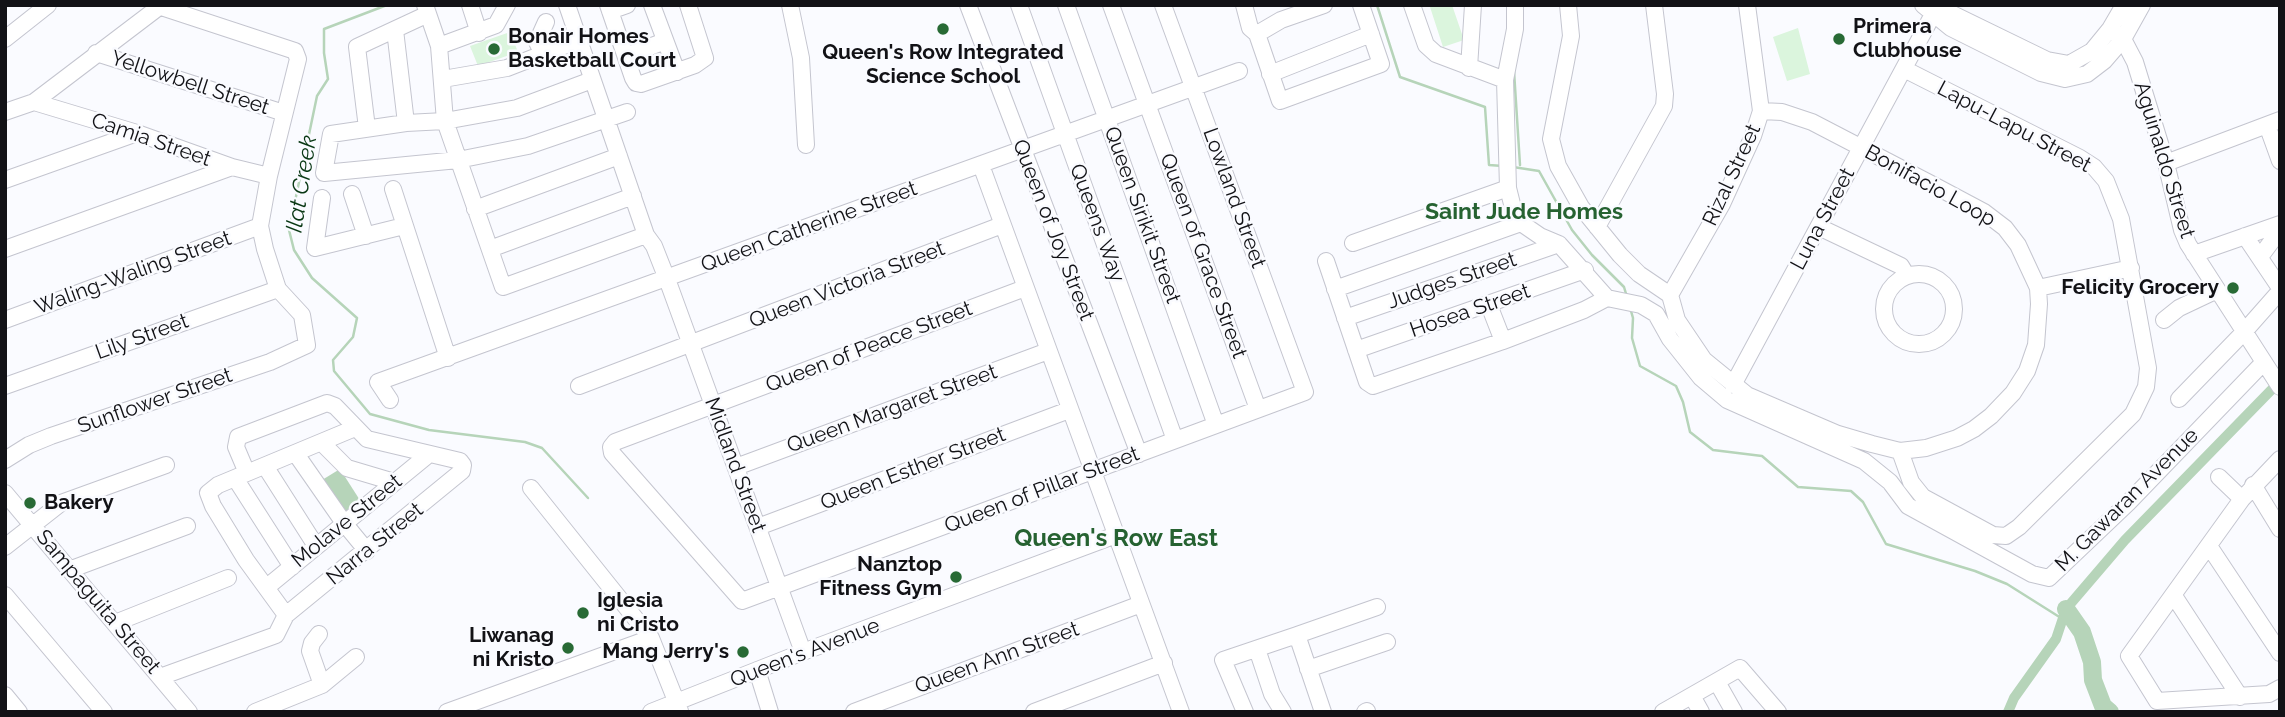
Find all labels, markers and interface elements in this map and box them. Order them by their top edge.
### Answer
place label: Primera Clubhouse [1853,14,1962,64]
marker: Queen's Row Integrated Science School [935,21,951,37]
place label: Bonair Homes Basketball Court [508,24,676,74]
marker: Primera Clubhouse [1831,31,1847,47]
place label: Queen's Row Integrated Science School [822,40,1064,90]
marker: Bonair Homes Basketball Court [486,41,502,57]
street label: Yellowbell Street [108,46,272,120]
street label: Lapu-Lapu Street [1933,76,2095,178]
street label: Aguinaldo Street [2128,79,2200,241]
street label: Camia Street [88,108,214,172]
street label: Rizal Street [1697,120,1767,230]
street label: Queen Sirikit Street [1098,123,1186,307]
street label: Lowland Street [1197,125,1271,271]
water label: Ilat Creek [281,133,323,235]
street label: Queen of Joy Street [1007,136,1099,324]
street label: Bonifacio Loop [1860,140,2000,232]
street label: Queen of Grace Street [1154,150,1252,362]
street label: Queens Way [1064,160,1130,286]
street label: Luna Street [1786,164,1860,274]
street label: Queen Catherine Street [698,176,920,278]
district label: Saint Jude Homes [1425,198,1623,226]
street label: Waling-Waling Street [31,226,235,320]
street label: Queen Victoria Street [746,236,948,334]
street label: Judges Street [1384,247,1520,315]
place label: Felicity Grocery [2061,275,2219,301]
street label: Hosea Street [1407,279,1533,343]
marker: Felicity Grocery [2225,280,2241,296]
street label: Queen of Peace Street [762,296,976,398]
street label: Lily Street [92,309,192,365]
street label: Queen Margaret Street [784,359,1000,459]
street label: Sunflower Street [74,363,236,439]
street label: Midland Street [699,394,771,536]
street label: Queen Esther Street [817,422,1009,516]
street label: M. Gawaran Avenue [2050,423,2204,577]
street label: Queen of Pillar Street [941,441,1143,539]
street label: Molave Street [287,469,407,573]
place label: Bakery [44,490,114,516]
marker: Bakery [22,495,38,511]
street label: Narra Street [322,497,428,591]
street label: Sampaguita Street [31,525,165,679]
district label: Queen's Row East [1014,525,1218,553]
place label: Nanztop Fitness Gym [819,552,942,602]
marker: Nanztop Fitness Gym [948,569,964,585]
place label: Iglesia ni Cristo [597,588,679,638]
marker: Iglesia ni Cristo [575,605,591,621]
street label: Queen's Avenue [727,613,883,693]
street label: Queen Ann Street [912,617,1082,699]
place label: Liwanag ni Kristo [469,623,554,673]
place label: Mang Jerry's [602,639,729,665]
marker: Liwanag ni Kristo [560,640,576,656]
marker: Mang Jerry's [735,644,751,660]

